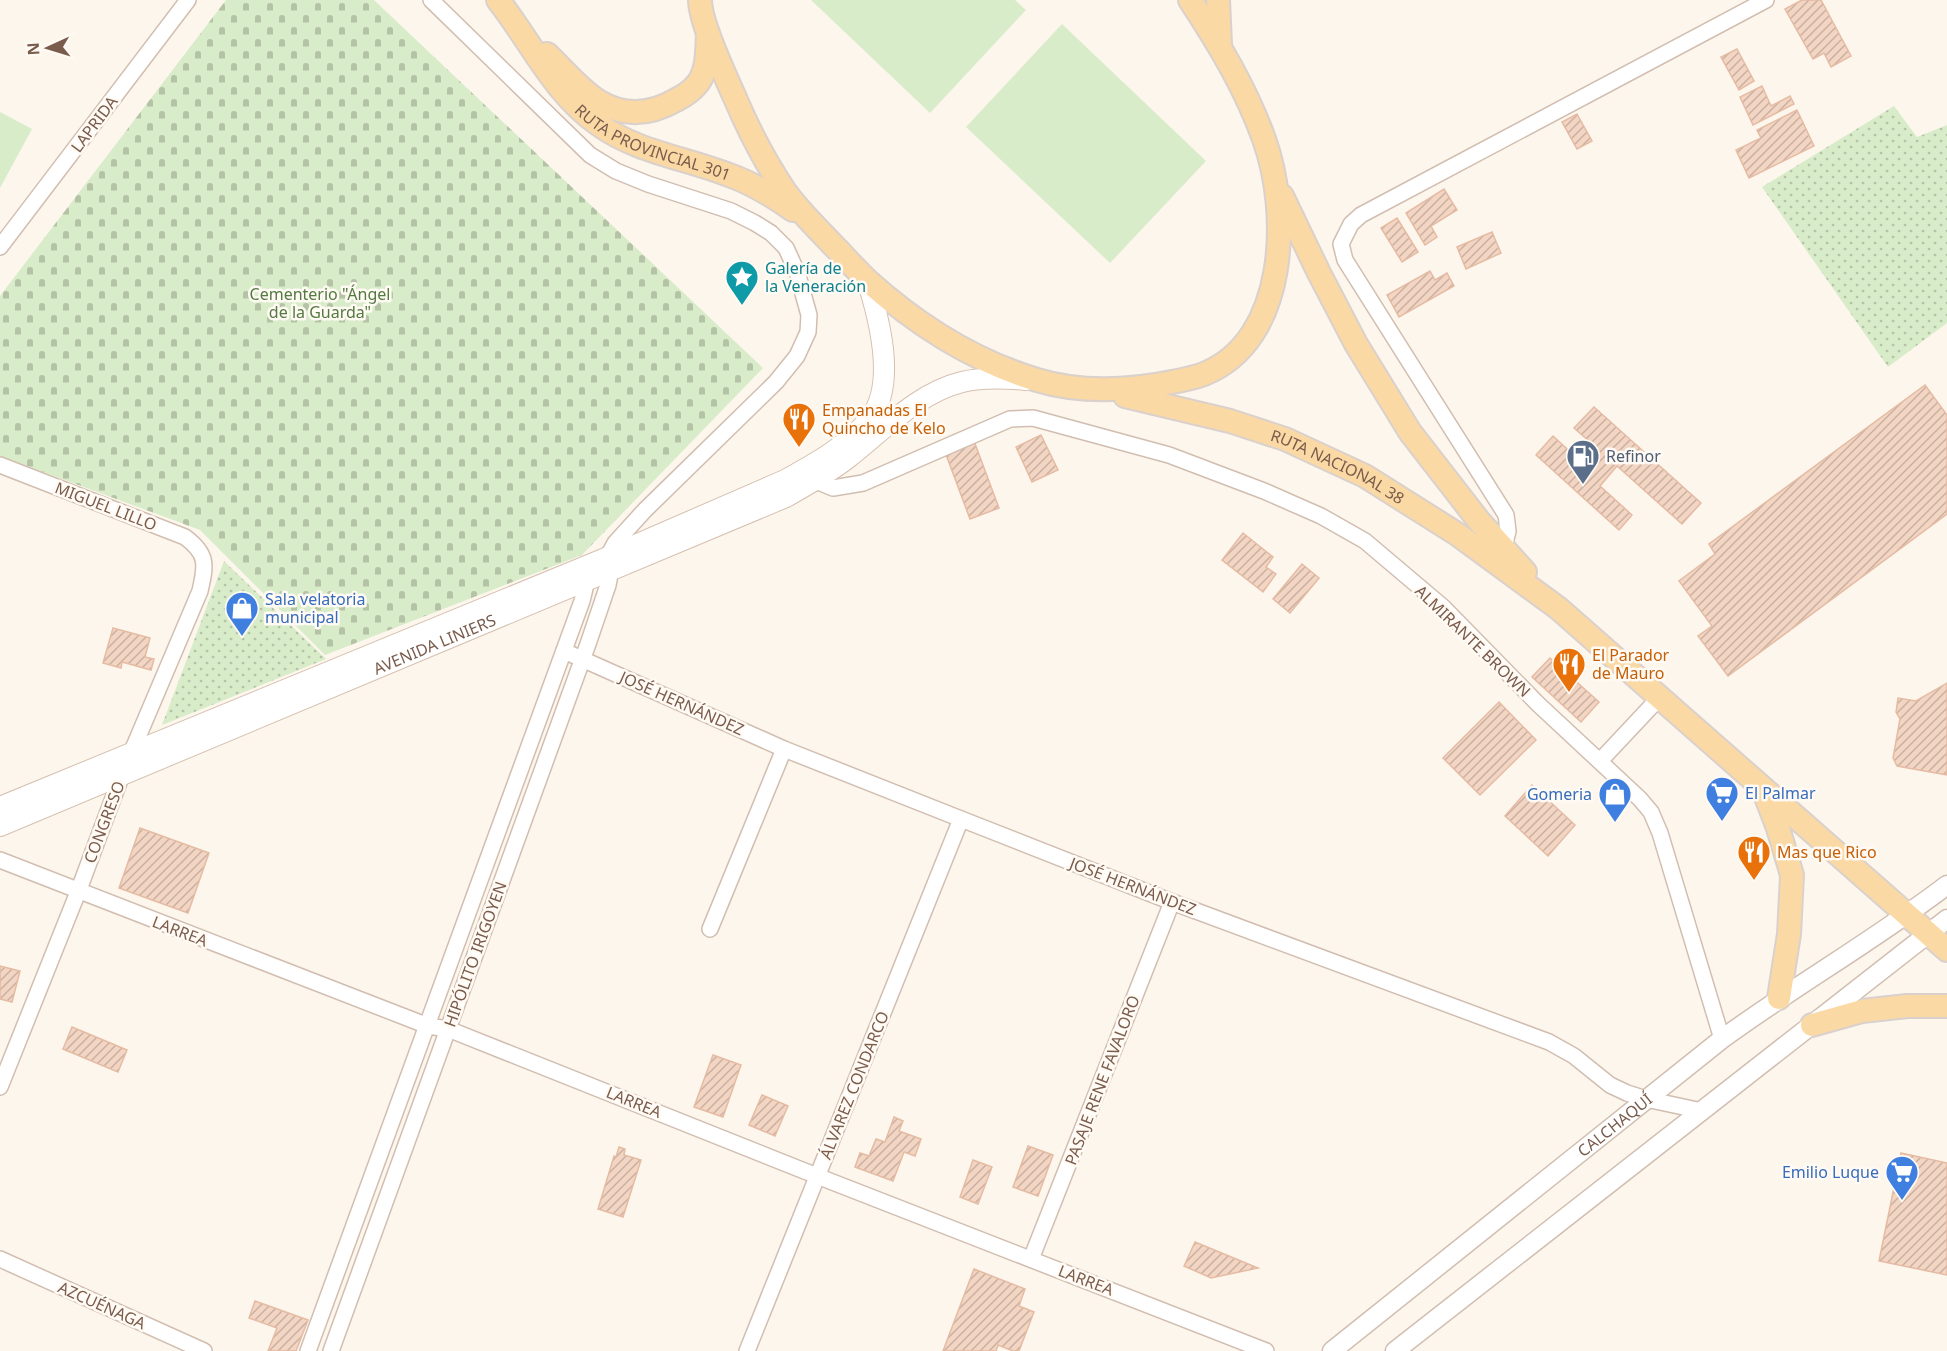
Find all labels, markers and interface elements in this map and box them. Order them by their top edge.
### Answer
north arrow [18,18,78,78]
text: N [22,42,44,56]
street label: LAPRIDA [66,91,123,157]
street label: RUTA PROVINCIAL 301 [570,99,734,186]
place label: Galería de la Veneración [765,257,866,297]
place icon: Galería de la Veneración [724,259,760,306]
park label: Cementerio "Ángel de la Guarda" [250,283,390,323]
place label: Empanadas El Quincho de Kelo [822,399,946,439]
restaurant icon: Empanadas El Quincho de Kelo [781,401,817,448]
street label: RUTA NACIONAL 38 [1268,424,1409,509]
fuel station icon: Refinor [1565,438,1601,485]
place label: Refinor [1606,445,1661,467]
street label: MIGUEL LILLO [52,476,160,536]
street label: ALMIRANTE BROWN [1410,580,1536,702]
place label: Sala velatoria municipal [265,588,365,628]
shop icon: Sala velatoria municipal [224,590,260,637]
street label: AVENIDA LINIERS [370,609,499,679]
place label: El Parador de Mauro [1592,644,1670,684]
restaurant icon: El Parador de Mauro [1551,646,1587,693]
street label: JOSÉ HERNÁNDEZ [615,665,748,740]
supermarket icon: El Palmar [1704,775,1740,822]
shop icon: Gomeria [1597,776,1633,823]
street label: CONGRESO [78,778,130,866]
place label: El Palmar [1745,782,1816,804]
place label: Gomeria [1527,783,1592,805]
restaurant icon: Mas que Rico [1736,834,1772,881]
place label: Mas que Rico [1777,841,1877,863]
street label: JOSÉ HERNÁNDEZ [1065,851,1199,920]
street label: HIPÓLITO IRIGOYEN [438,878,512,1030]
street label: LARREA [149,910,212,952]
street label: PASAJE RENE FAVALORO [1059,992,1145,1168]
street label: ÁLVAREZ CONDARCO [814,1008,894,1162]
street label: LARREA [603,1081,666,1123]
street label: CALCHAQUÍ [1573,1088,1657,1162]
supermarket icon: Emilio Luque [1884,1154,1920,1201]
place label: Emilio Luque [1782,1161,1879,1183]
street label: LARREA [1055,1259,1118,1301]
street label: AZCUÉNAGA [55,1276,150,1334]

